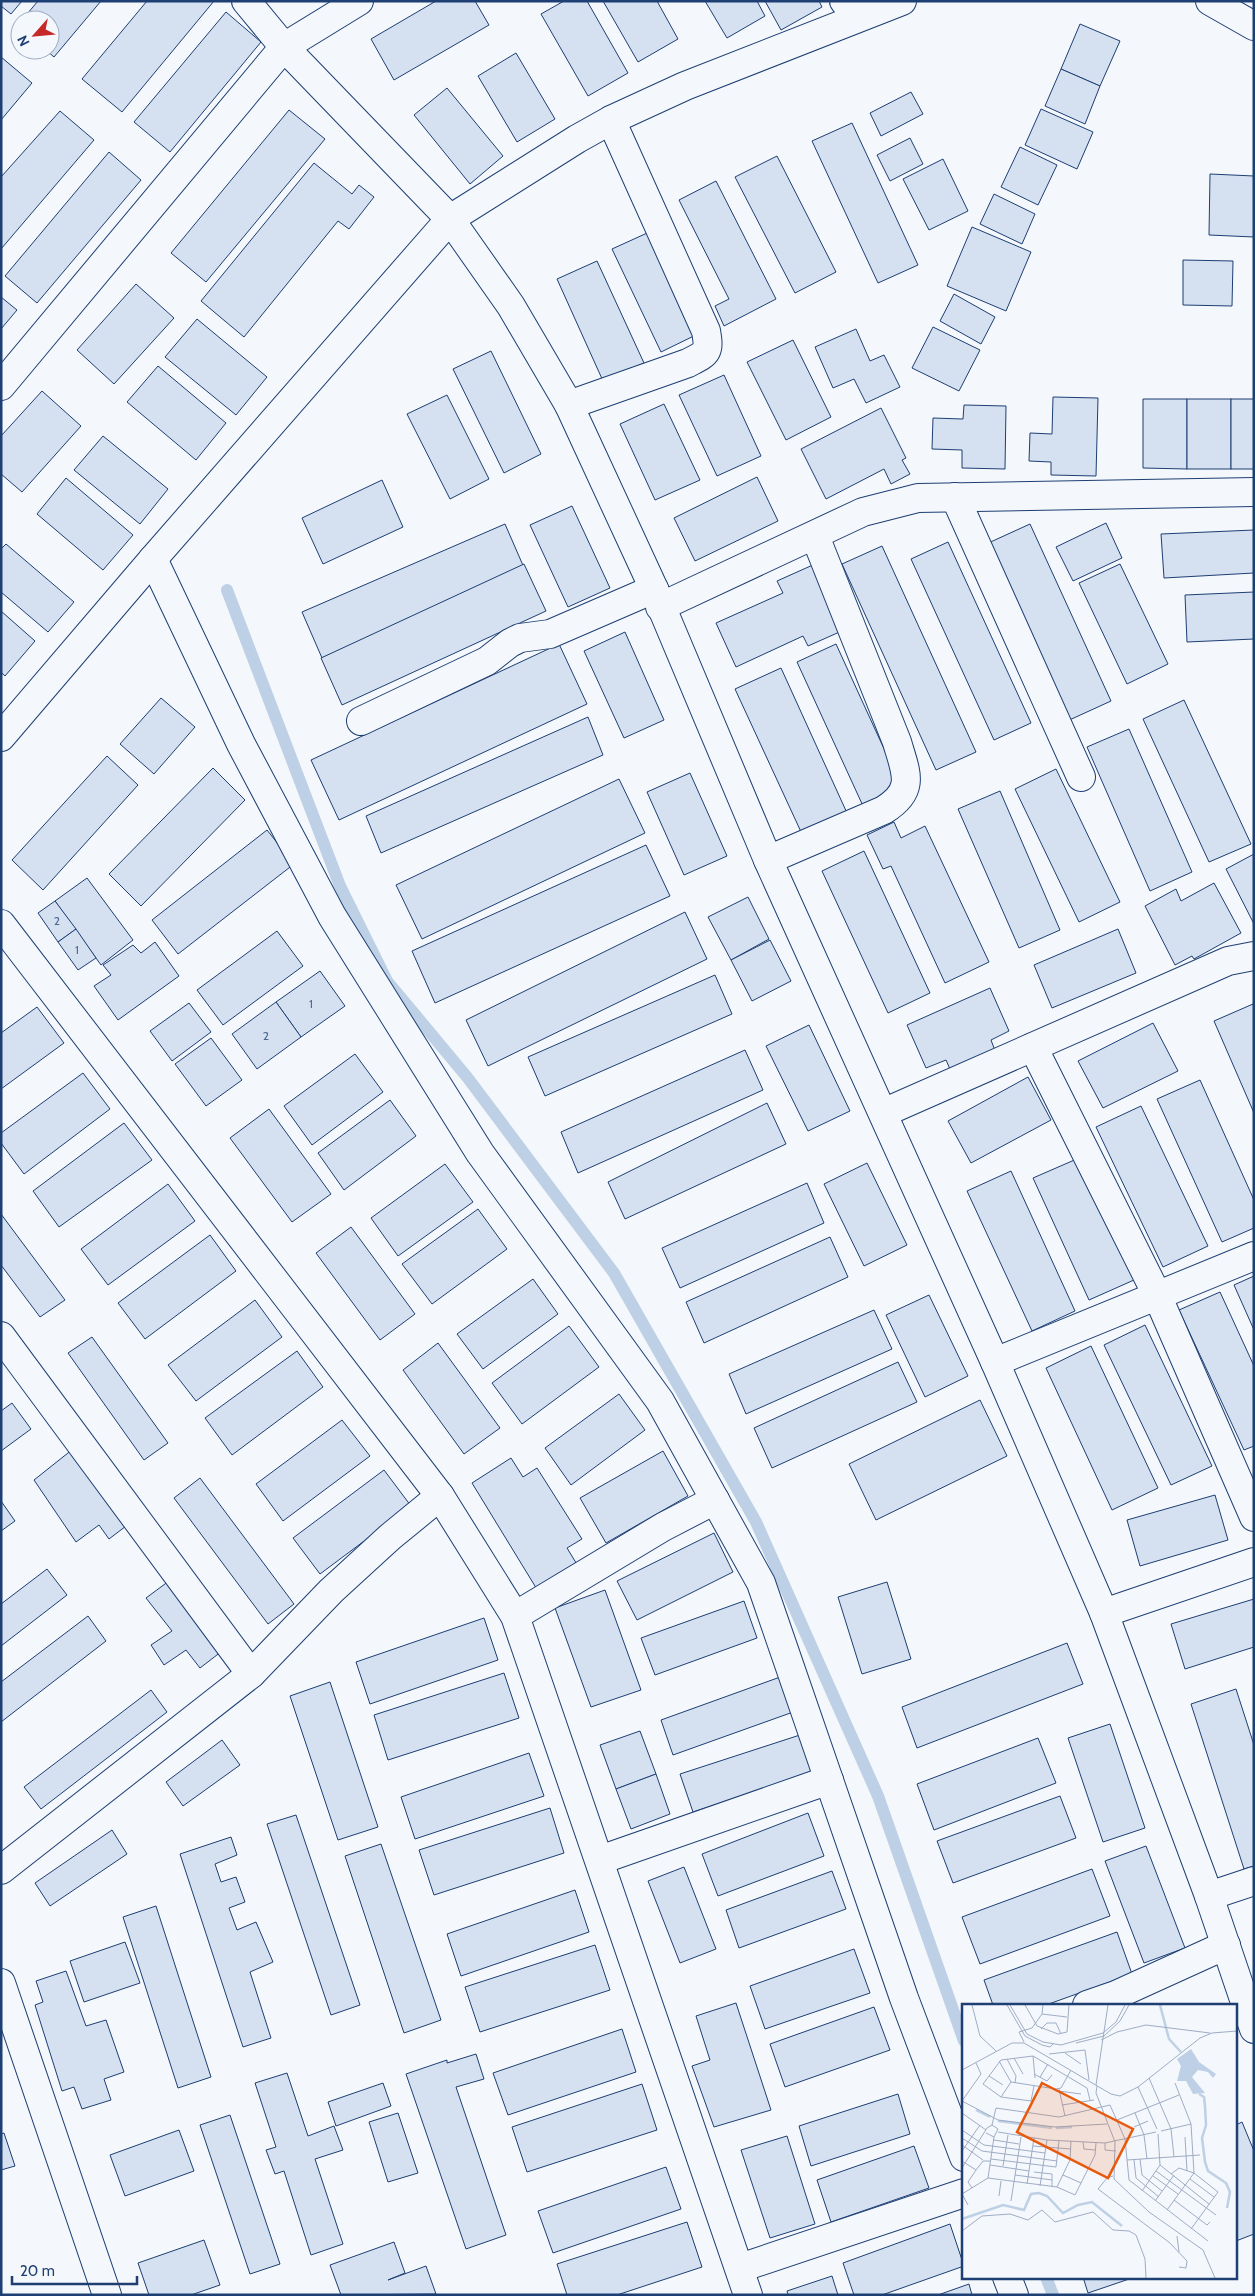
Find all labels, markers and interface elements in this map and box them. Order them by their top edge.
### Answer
north arrow [10,10,60,60]
text: N [13,32,34,49]
house number: 2 [54,913,60,928]
house number: 1 [75,942,79,957]
house number: 1 [309,996,313,1011]
house number: 2 [263,1028,269,1043]
inset map [962,2004,1238,2278]
scale bar [12,2254,138,2286]
text: 20 m [20,2262,55,2280]

